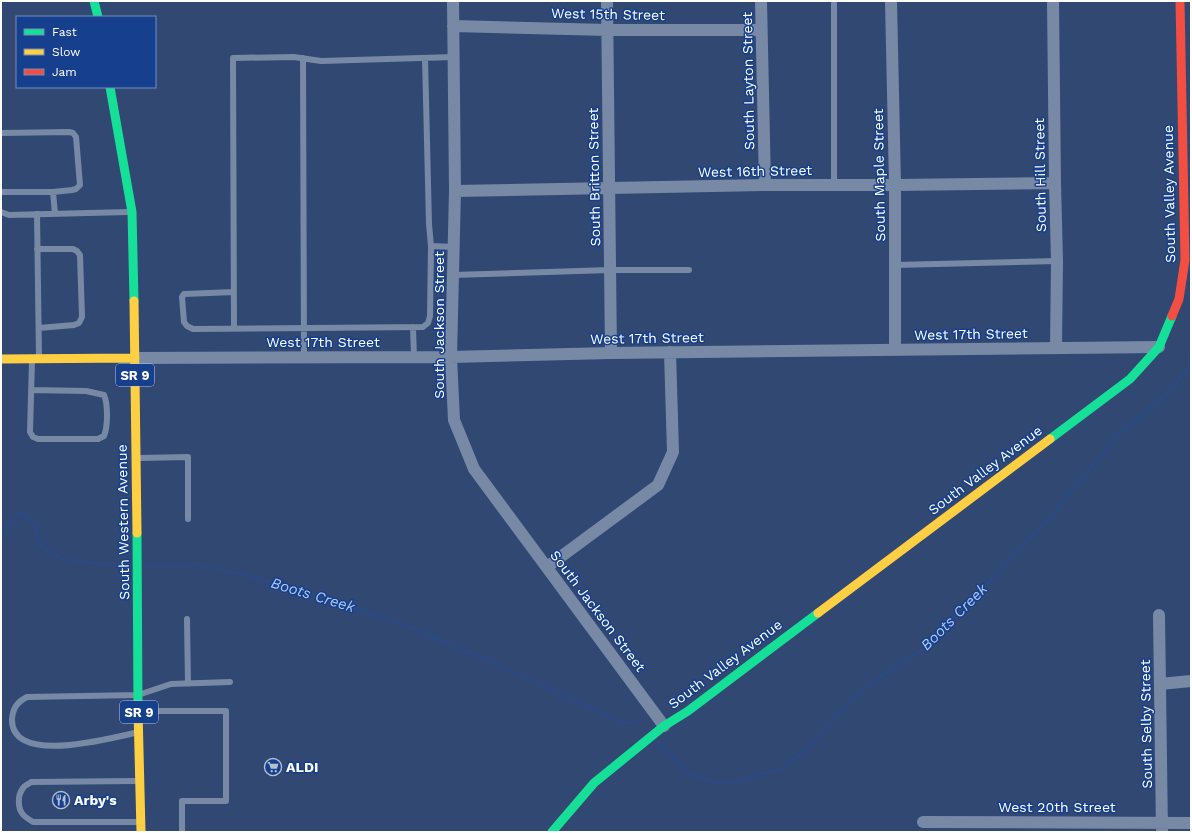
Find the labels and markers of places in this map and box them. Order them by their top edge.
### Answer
supermarket icon: ALDI [263,757,283,777]
place label: ALDI [286,759,318,775]
restaurant icon: Arby's [51,790,71,810]
place label: Arby's [74,792,117,808]

